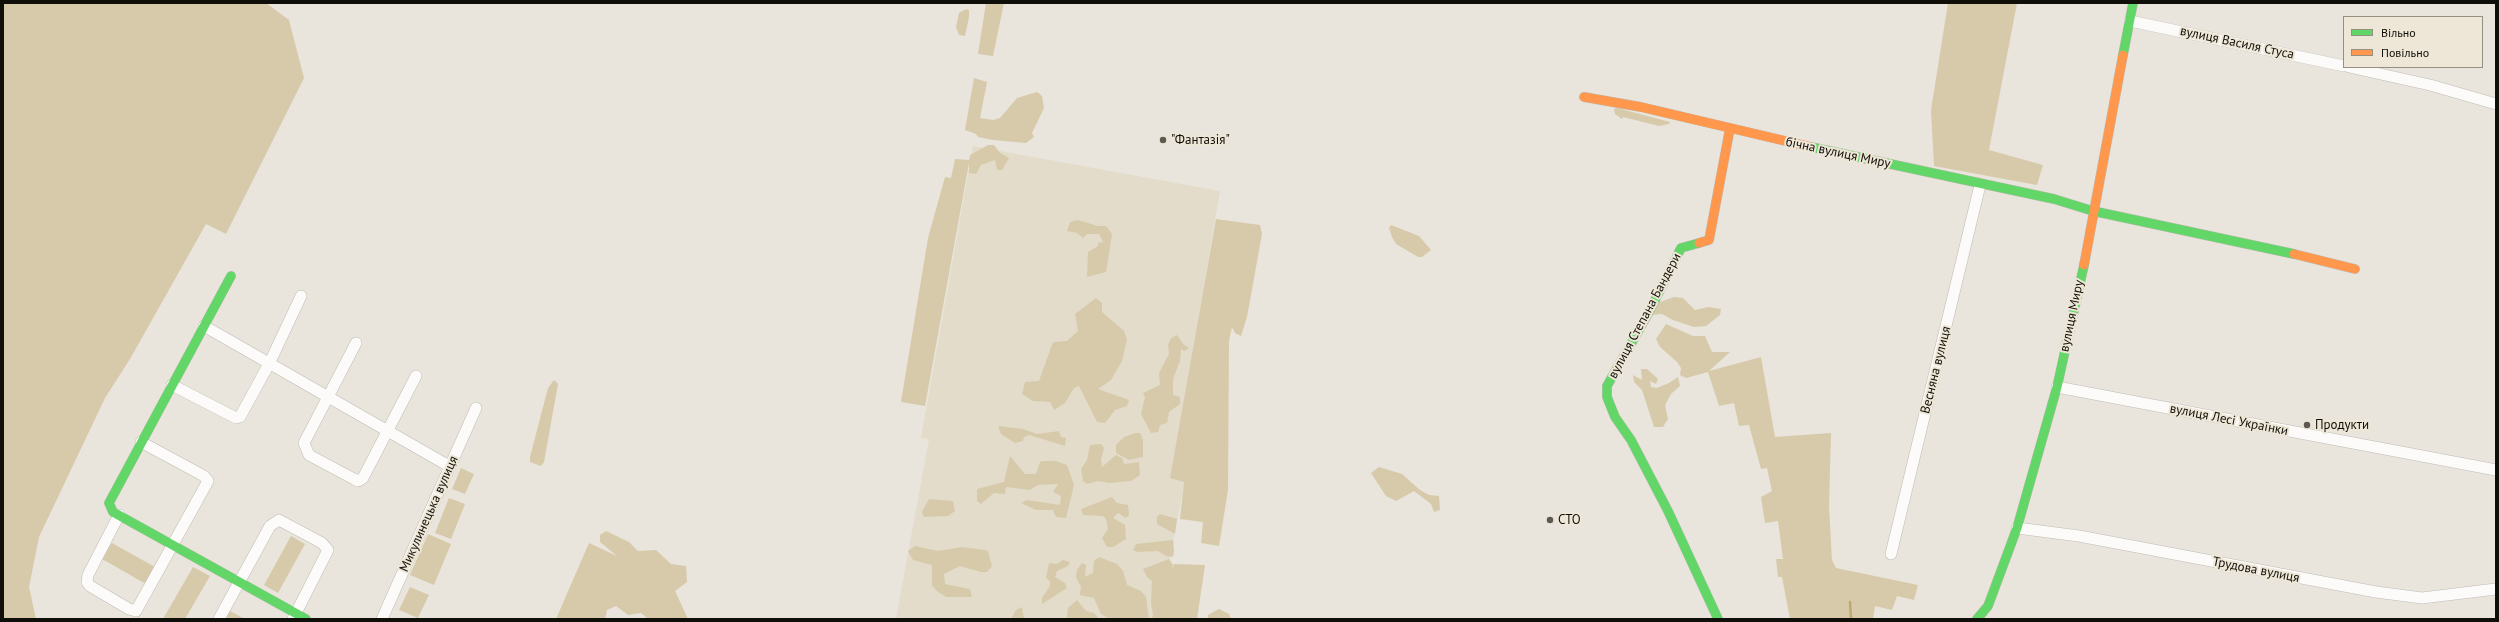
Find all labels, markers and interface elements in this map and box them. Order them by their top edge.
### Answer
legend [2343,16,2483,68]
street label: вулиця Василя Стуса [2179,23,2295,63]
text: Вільно [2381,25,2416,40]
text: Повільно [2381,45,2429,60]
place label: "Фантазія" [1171,132,1230,148]
street label: бічна вулиця Миру [1784,134,1892,172]
marker: "Фантазія" [1158,135,1168,145]
street label: вулиця Степана Бандери [1605,251,1685,381]
street label: вулиця Миру [2057,279,2087,353]
street label: Весняна вулиця [1918,325,1954,415]
street label: вулиця Лесі Українки [2168,401,2290,439]
place label: Продукти [2315,417,2369,433]
marker: Продукти [2302,420,2312,430]
street label: Микулинецька вулиця [396,454,462,574]
place label: СТО [1558,512,1581,528]
marker: СТО [1545,515,1555,525]
street label: Трудова вулиця [2211,554,2301,586]

